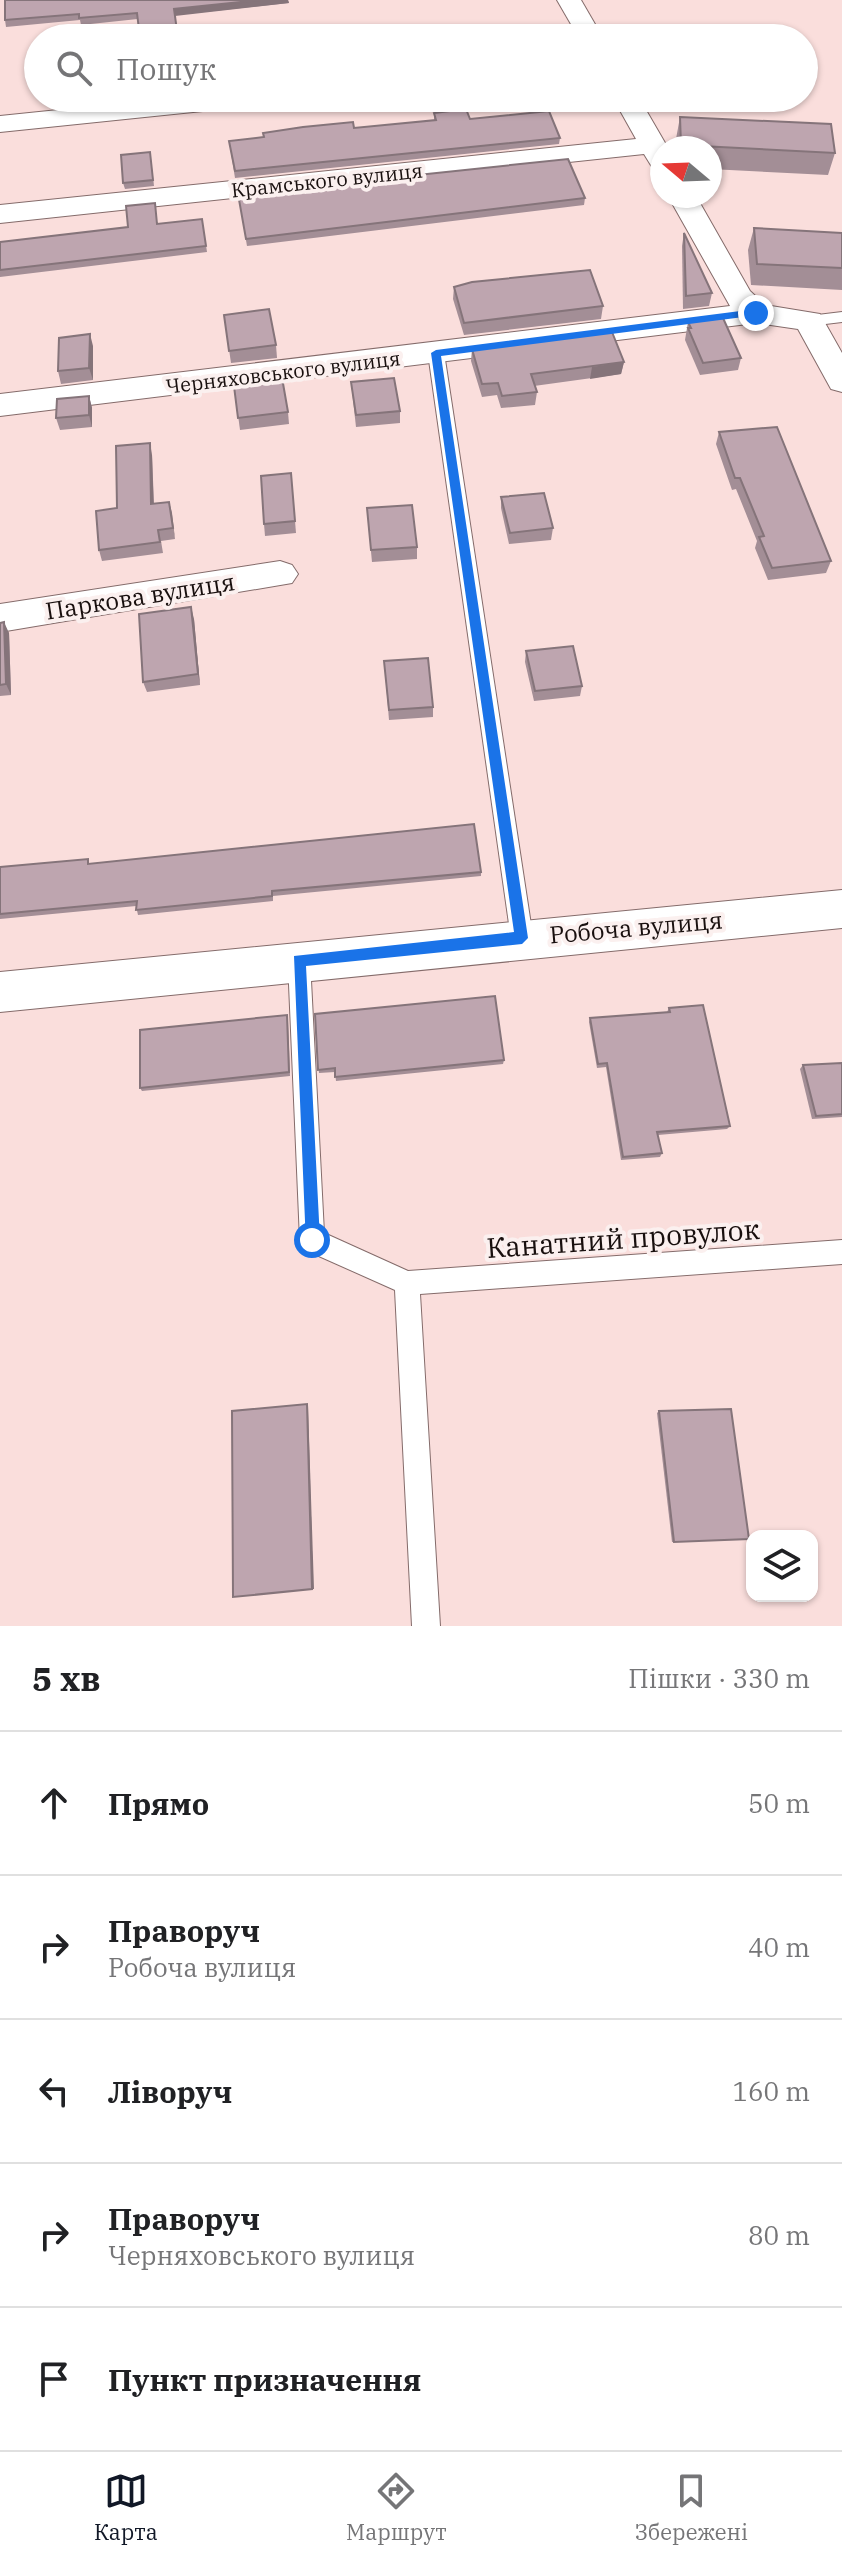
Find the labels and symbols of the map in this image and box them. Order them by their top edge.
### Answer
north arrow [650,136,722,208]
street label: Крамського вулиця [230,157,424,203]
route end [738,295,774,331]
street label: Черняховського вулиця [164,344,402,400]
street label: Паркова вулиця [43,565,237,627]
street label: Робоча вулиця [548,903,724,951]
street label: Канатний провулок [485,1210,761,1266]
route start [294,1222,330,1258]

